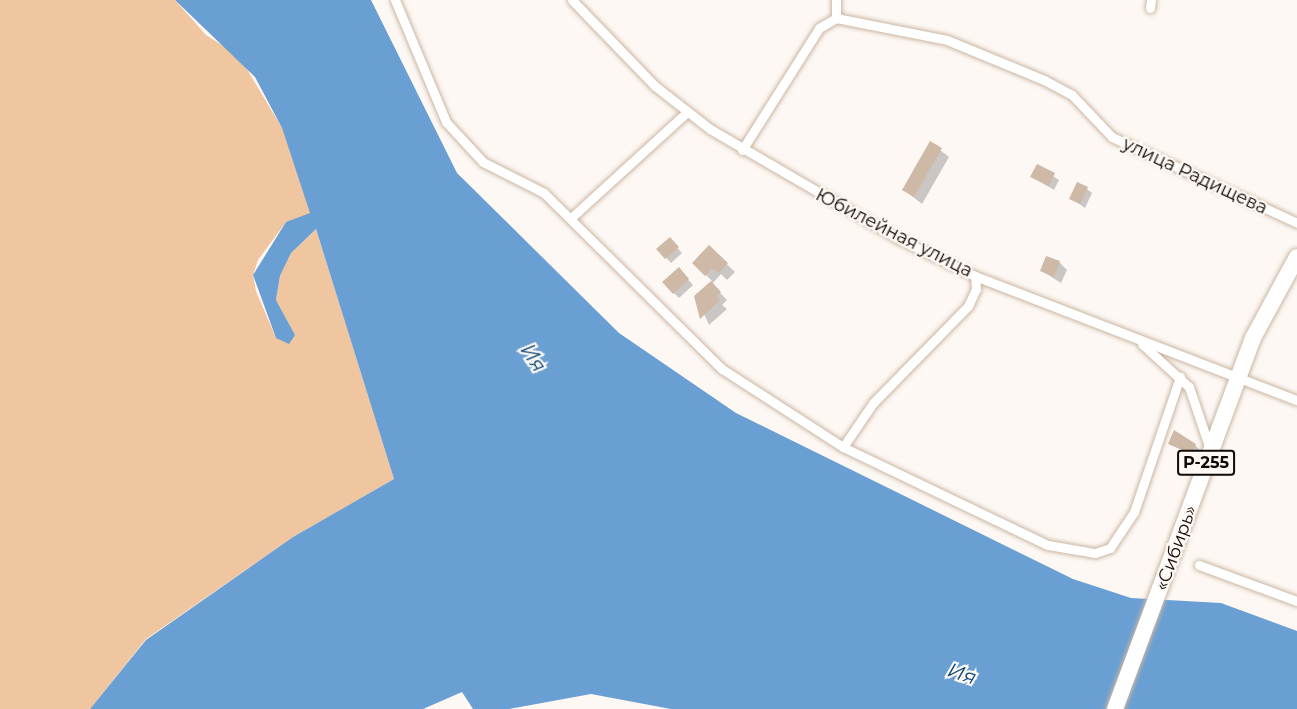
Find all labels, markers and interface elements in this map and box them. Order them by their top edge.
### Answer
street label: улица Радищева [1119,133,1271,219]
street label: Юбилейная улица [812,184,976,282]
water label: Ия [515,339,551,377]
road number: Р-255 [1176,450,1236,476]
street label: «Сибирь» [1151,502,1201,594]
water label: Ия [945,658,979,690]

